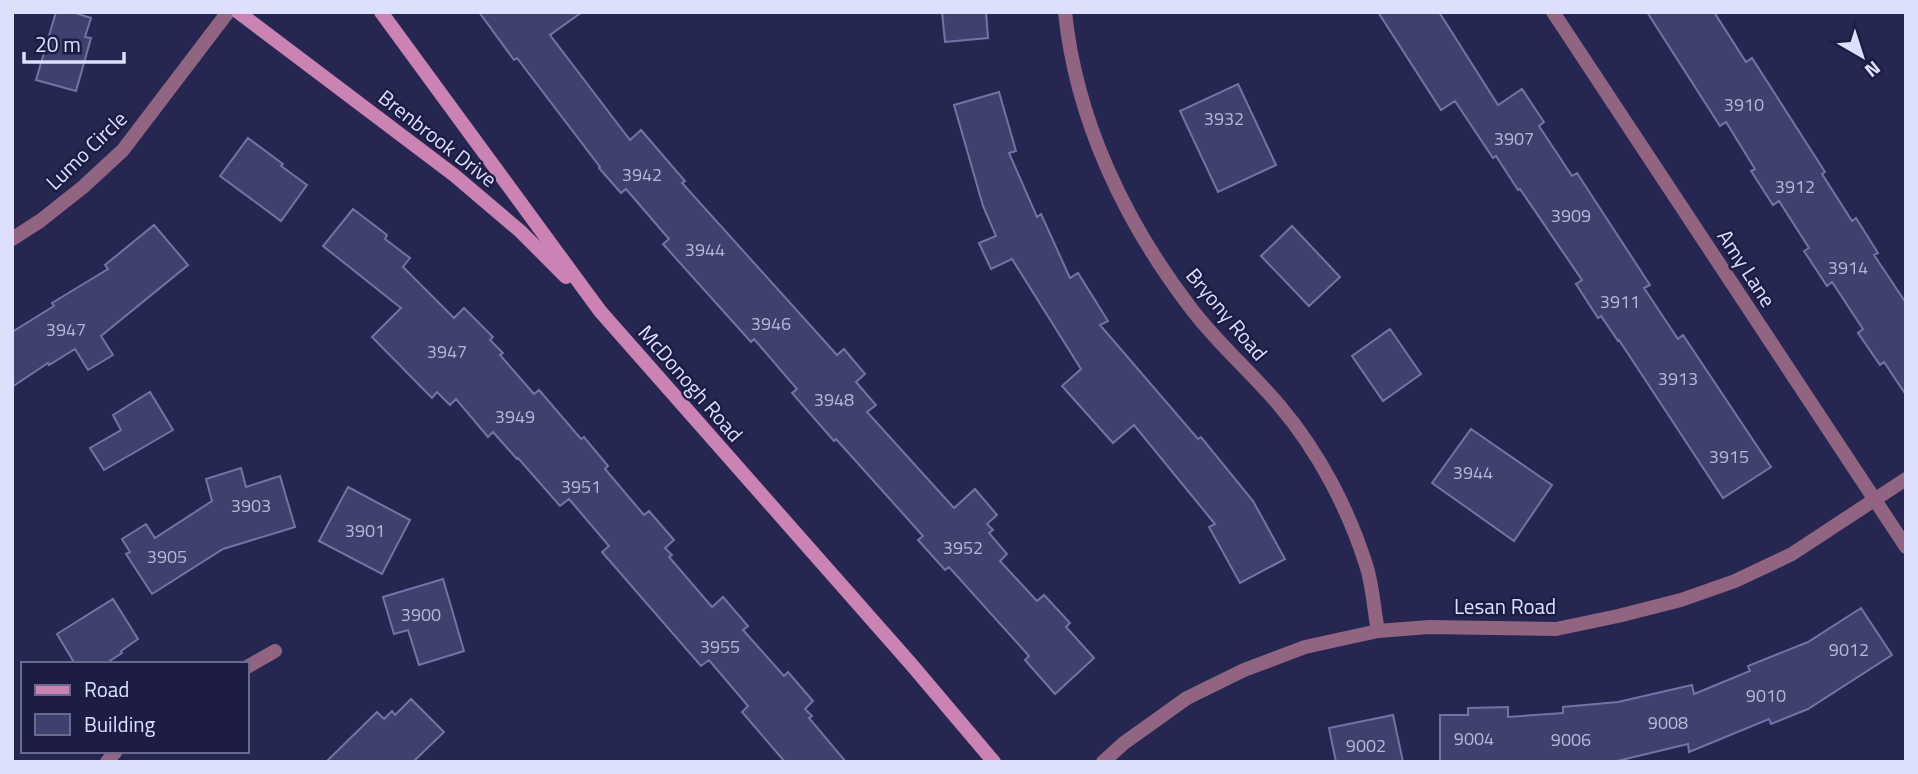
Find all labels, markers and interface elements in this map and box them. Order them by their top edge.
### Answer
scale bar [24,21,124,65]
north arrow [1827,21,1897,91]
text: 20 m [35,28,81,60]
text: N [1859,54,1887,85]
street label: Brenbrook Drive [372,81,504,195]
house number: 3910 [1724,91,1764,118]
street label: Lumo Circle [38,103,134,197]
house number: 3932 [1204,105,1244,132]
house number: 3907 [1494,125,1534,152]
house number: 3942 [622,161,662,188]
house number: 3912 [1775,173,1815,200]
house number: 3909 [1551,202,1591,229]
street label: Amy Lane [1710,223,1784,313]
house number: 3944 [685,236,725,263]
house number: 3914 [1828,254,1868,281]
street label: Bryony Road [1179,261,1275,367]
house number: 3911 [1600,288,1640,315]
house number: 3946 [751,310,791,337]
house number: 3947 [46,316,86,343]
street label: McDonogh Road [631,317,751,449]
house number: 3947 [427,338,467,365]
house number: 3913 [1658,365,1698,392]
house number: 3948 [814,386,854,413]
house number: 3949 [495,403,535,430]
house number: 3915 [1709,443,1749,470]
house number: 3944 [1453,459,1493,486]
house number: 3951 [561,473,601,500]
house number: 3903 [231,492,271,519]
house number: 3901 [345,517,385,544]
house number: 3952 [943,534,983,561]
house number: 3905 [147,543,187,570]
street label: Lesan Road [1454,590,1556,622]
house number: 3900 [401,601,441,628]
house number: 3955 [700,633,740,660]
house number: 9012 [1829,636,1869,663]
legend [21,662,248,753]
text: Road [84,673,129,705]
house number: 9010 [1746,682,1786,709]
text: Building [84,708,156,740]
house number: 9008 [1648,709,1688,736]
house number: 9004 [1454,725,1494,752]
house number: 9006 [1551,726,1591,753]
house number: 9002 [1346,732,1386,759]

